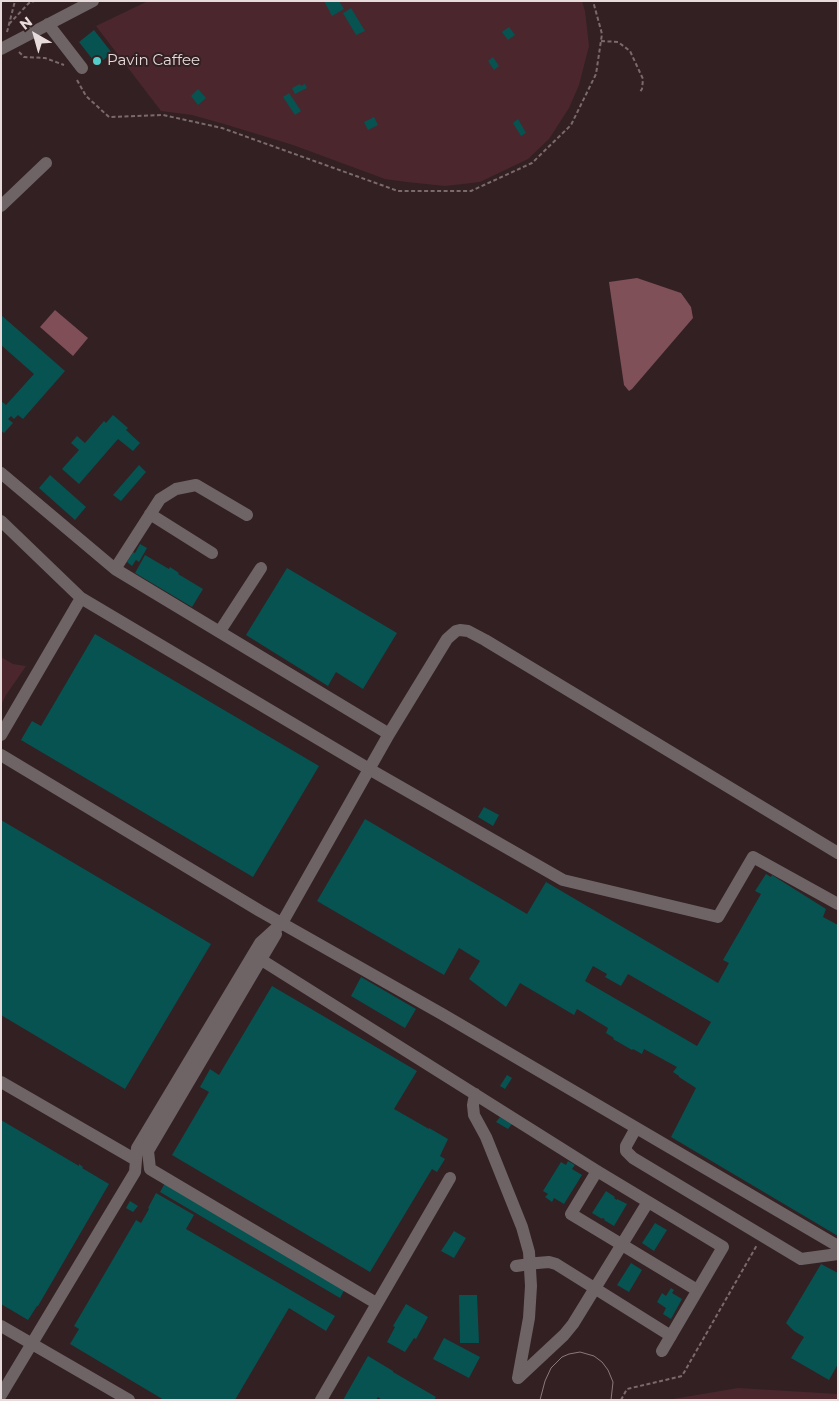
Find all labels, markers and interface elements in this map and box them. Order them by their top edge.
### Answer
north arrow [10,10,60,60]
text: N [16,13,36,34]
place label: Pavin Caffee [107,52,200,70]
marker: Pavin Caffee [91,55,103,67]

